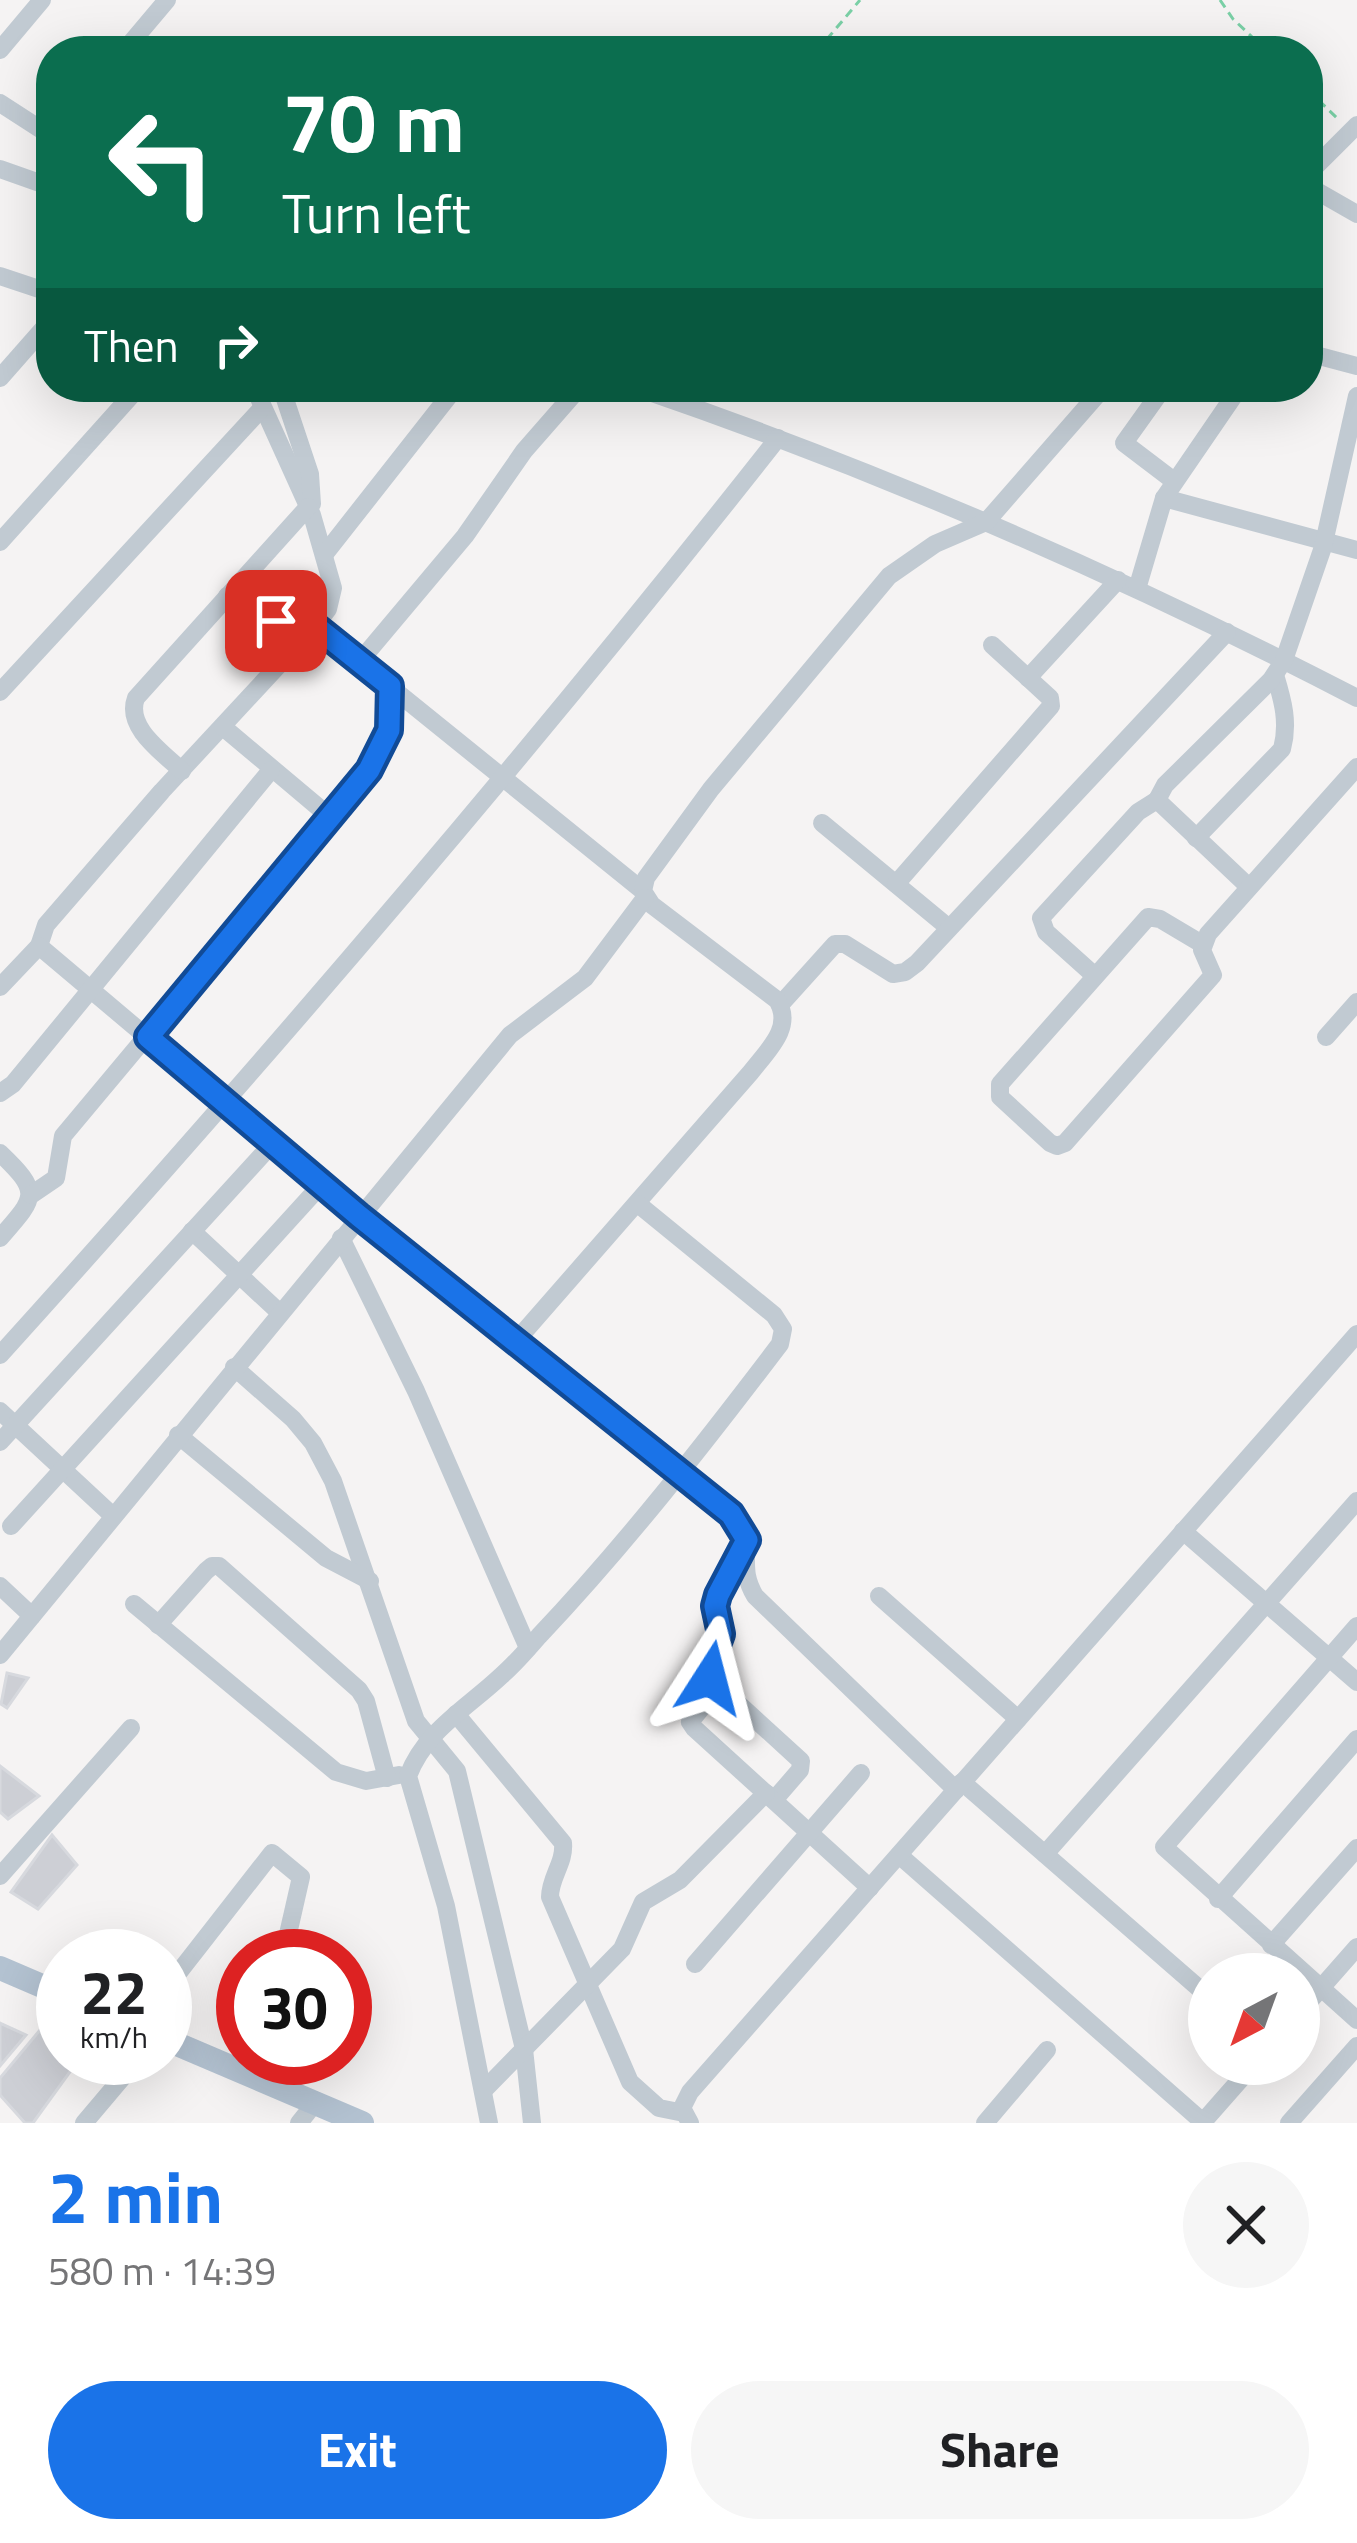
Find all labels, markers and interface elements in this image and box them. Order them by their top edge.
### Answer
text: 70 m [282,57,465,185]
icon: left [84,84,240,240]
text: Turn left [282,172,471,254]
text: Then [84,311,179,379]
icon: right [203,312,269,378]
pin [225,570,327,672]
icon: arrive [243,588,309,654]
position arrow [647,1615,773,1741]
speed limit sign: 30 [216,1929,372,2085]
text: 22 [80,1946,148,2037]
north arrow [1188,1953,1320,2085]
map controls [1188,1953,1320,2085]
text: km/h [80,2014,148,2060]
text: 2 min [48,2141,223,2251]
button: close [1183,2162,1309,2288]
text: 580 m · 14:39 [48,2241,276,2300]
button: Exit [48,2381,667,2519]
button: Share [691,2381,1309,2519]

